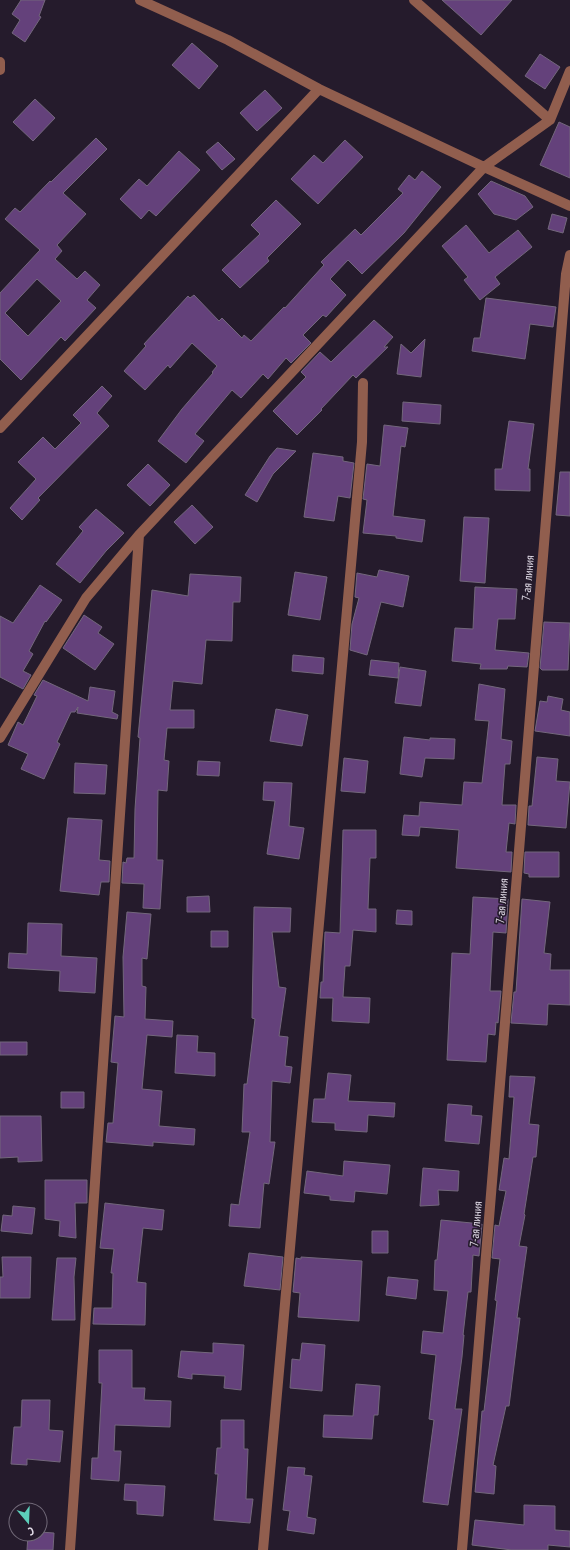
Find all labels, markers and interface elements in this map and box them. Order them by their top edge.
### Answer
street label: 7-ая линия [518,554,537,601]
street label: 7-ая линия [492,877,511,924]
street label: 7-ая линия [466,1200,485,1247]
north arrow [8,1502,48,1542]
text: С [27,1524,36,1539]

